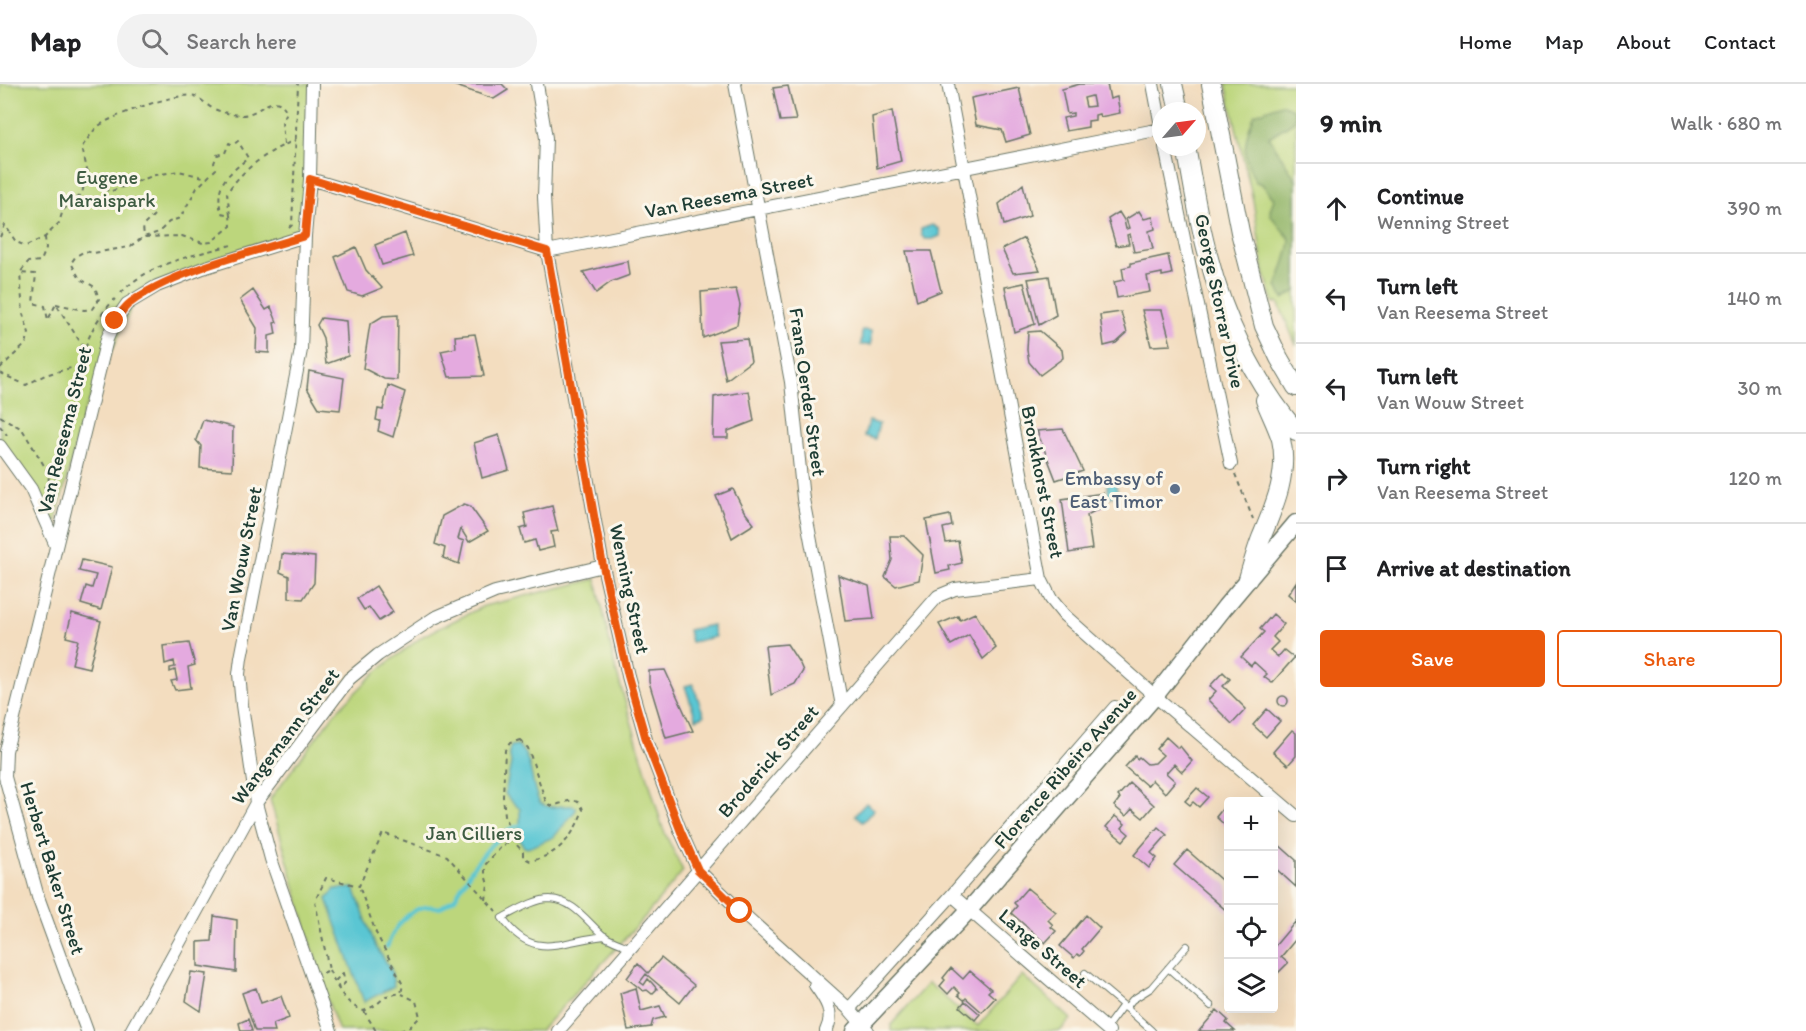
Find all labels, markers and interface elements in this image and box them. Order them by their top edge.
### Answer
search box [117,14,537,68]
text: Map [30,24,81,58]
icon: search [138,25,171,58]
text: Search here [186,28,297,55]
text: Home [1459,29,1512,54]
text: Map [1545,29,1584,54]
text: About [1617,29,1671,54]
text: Contact [1704,29,1776,54]
north arrow [1152,102,1206,156]
text: 9 min [1320,107,1382,139]
text: Walk · 680 m [1670,111,1782,135]
park label: Eugene Maraispark [58,165,156,212]
street label: Van Reesema Street [643,167,815,223]
text: Continue [1377,183,1464,210]
icon: ahead [1320,192,1353,225]
text: 390 m [1727,196,1782,220]
text: Wenning Street [1377,210,1509,234]
street label: George Storrar Drive [1190,212,1250,390]
text: Turn left [1377,273,1458,300]
icon: left [1320,282,1353,315]
text: 140 m [1727,286,1782,310]
text: Van Reesema Street [1377,300,1548,324]
street label: Frans Oerder Street [784,306,832,478]
route end [101,307,127,333]
street label: Van Reesema Street [32,344,96,516]
text: Turn left [1377,363,1458,390]
icon: left [1320,372,1353,405]
text: 30 m [1737,376,1782,400]
text: Van Wouw Street [1377,390,1524,414]
street label: Bronkhorst Street [1016,404,1070,560]
text: Turn right [1377,453,1471,480]
icon: right [1320,462,1353,495]
place label: Embassy of East Timor [1065,466,1163,513]
text: 120 m [1729,466,1782,490]
text: Van Reesema Street [1377,480,1548,504]
marker: Embassy of East Timor [1168,482,1182,496]
street label: Van Wouw Street [215,484,267,633]
street label: Wenning Street [605,522,655,656]
icon: arrive [1320,552,1353,585]
text: Arrive at destination [1377,555,1571,582]
button: Save [1320,630,1545,687]
button: Share [1557,630,1782,687]
street label: Wangemann Street [226,663,344,809]
street label: Florence Ribeiro Avenue [989,683,1141,853]
street label: Broderick Street [712,699,824,822]
street label: Herbert Baker Street [15,779,91,957]
map controls [1224,797,1278,1013]
button: + [1224,797,1278,851]
park label: Jan Cilliers [426,821,522,845]
button: − [1224,851,1278,905]
route start [726,897,752,923]
street label: Lange Street [994,903,1093,993]
button: locate [1224,905,1278,959]
button: layers [1224,959,1278,1013]

